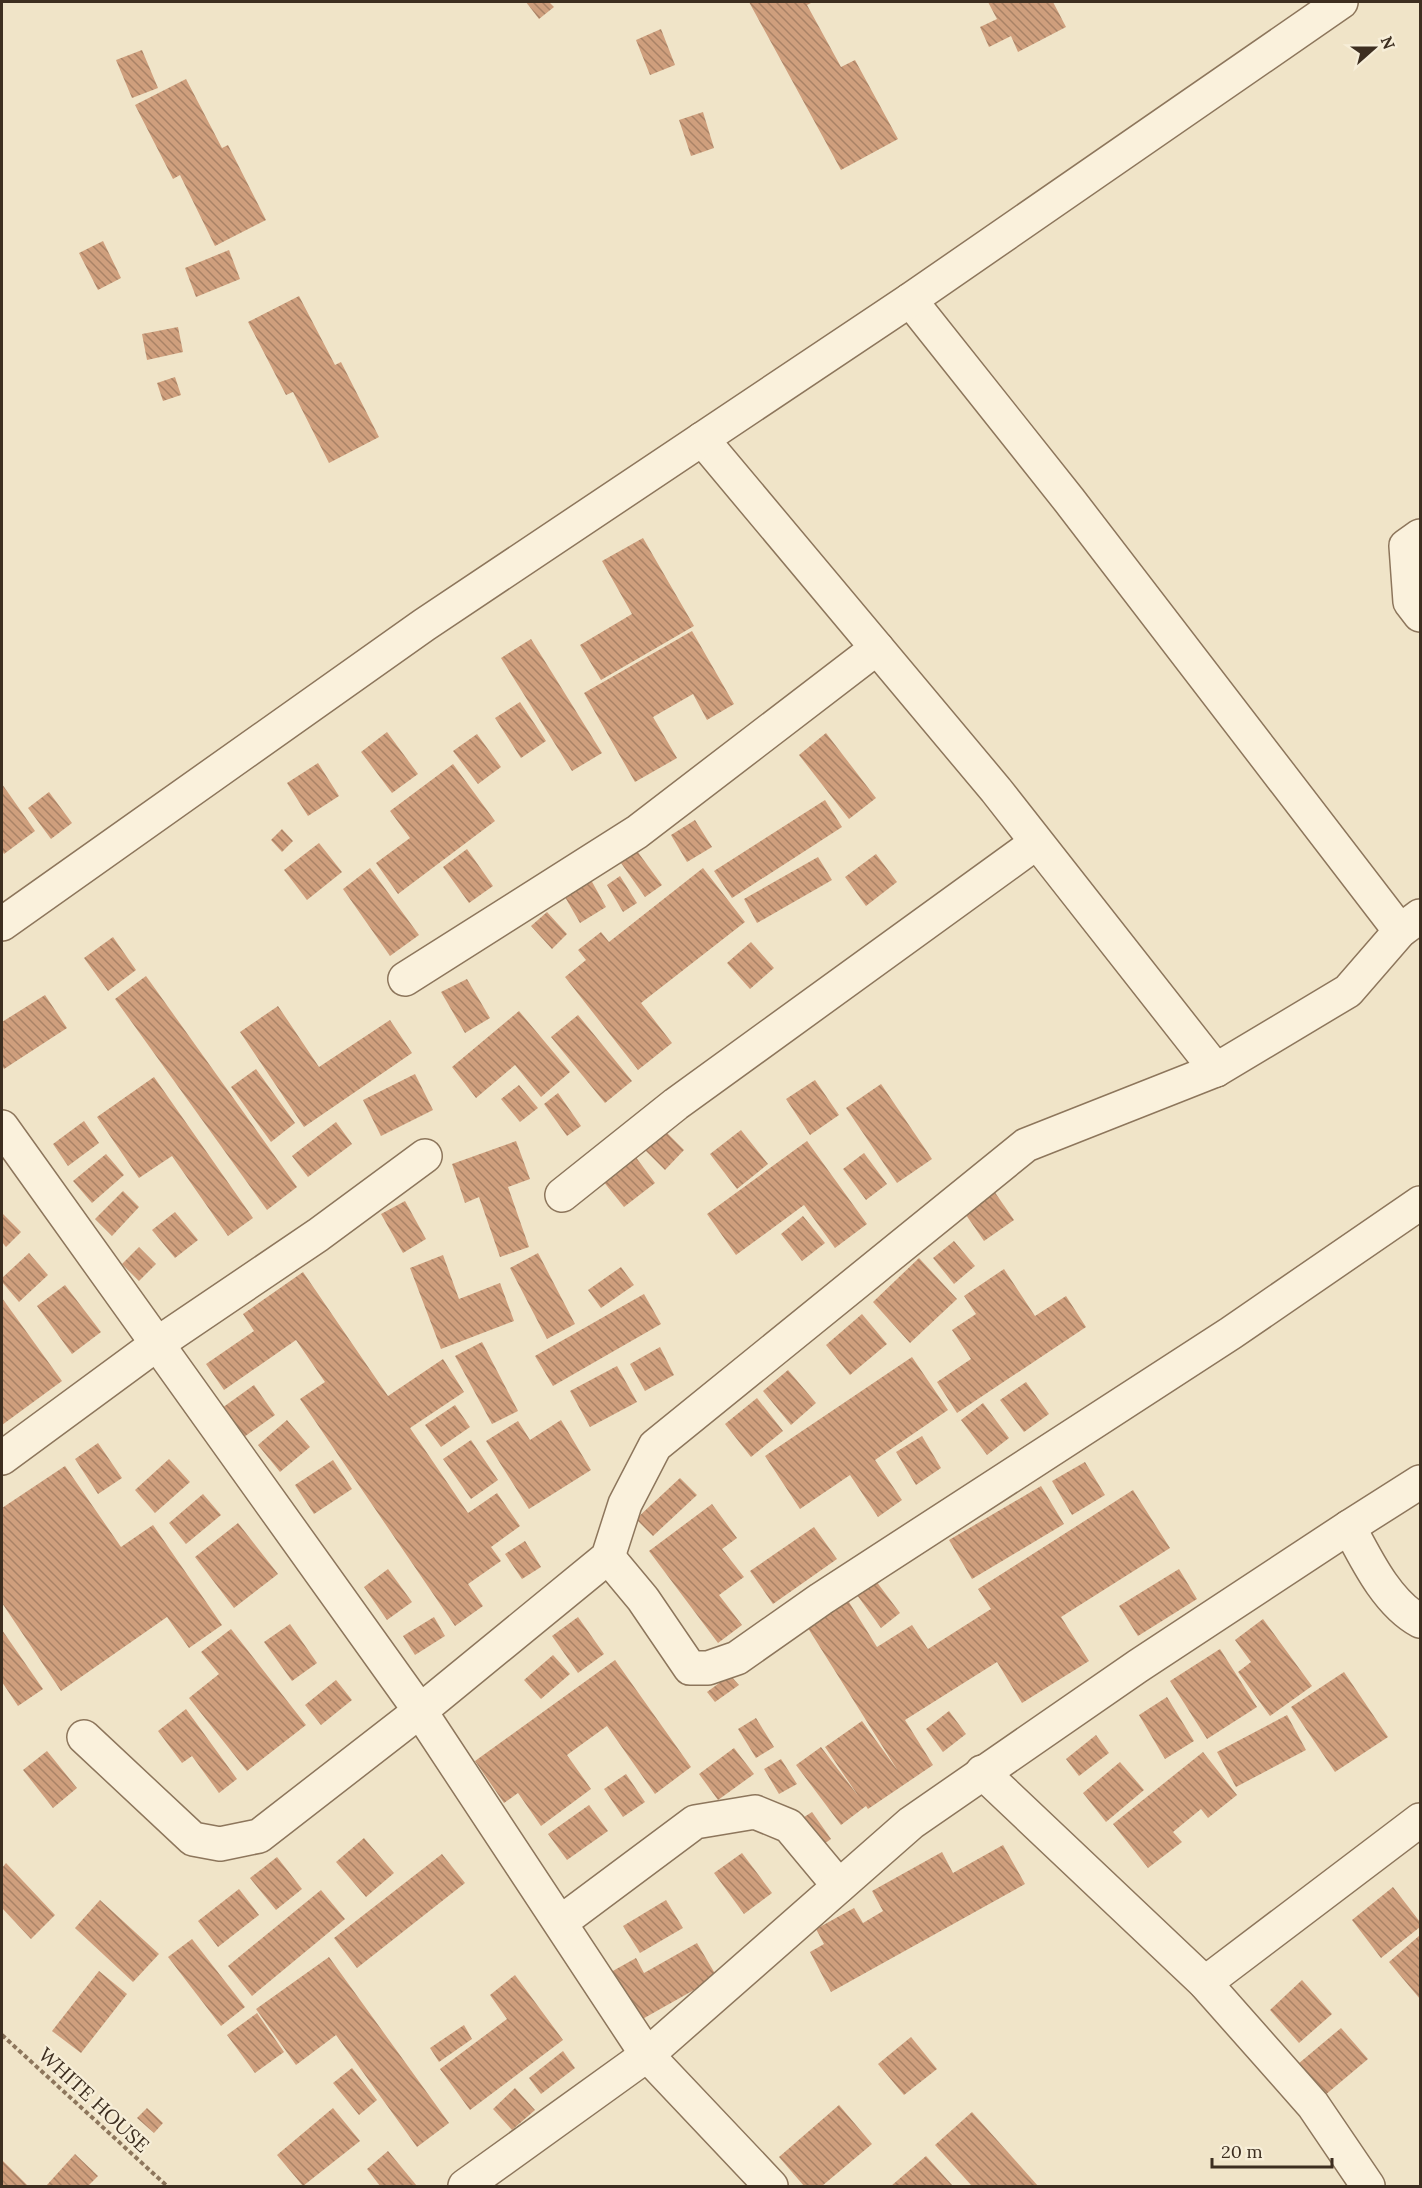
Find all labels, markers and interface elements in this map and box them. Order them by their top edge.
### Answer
north arrow [1344,18,1404,78]
text: N [1376,33,1400,52]
street label: WHITE HOUSE [34,2042,155,2157]
scale bar [1212,2131,1332,2169]
text: 20 m [1221,2140,1263,2163]

